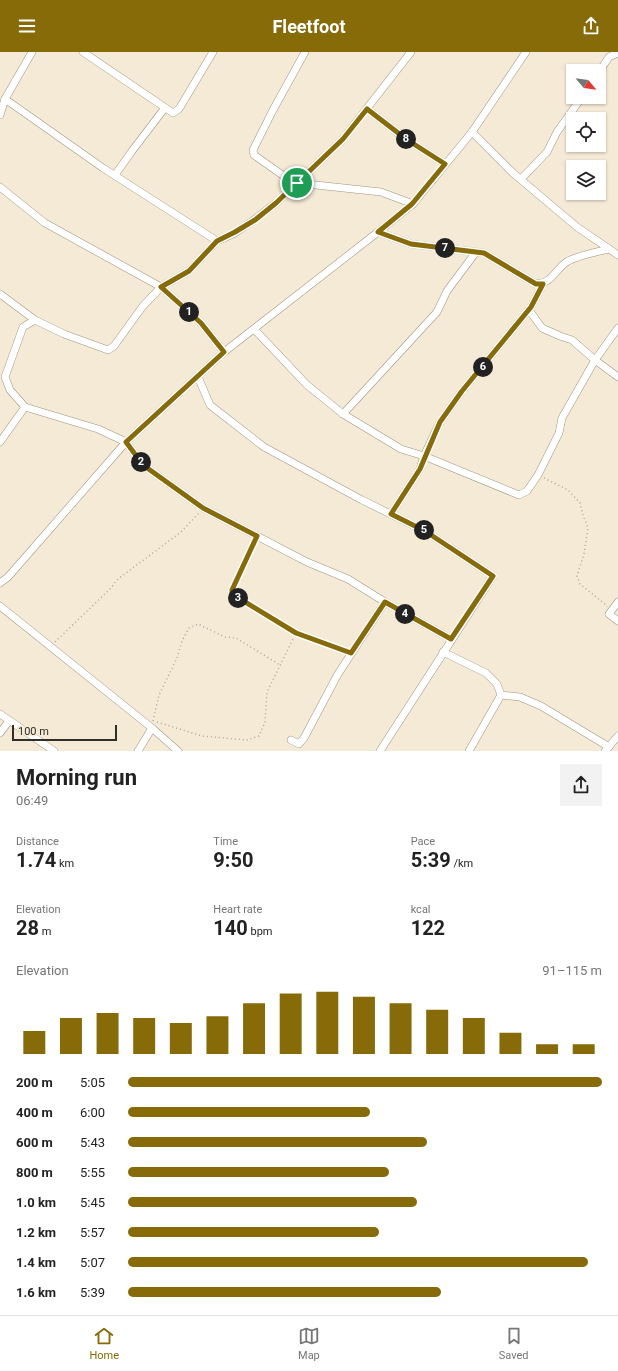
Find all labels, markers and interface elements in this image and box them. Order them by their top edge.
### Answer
icon: menu [16,15,38,37]
icon: share [580,15,602,37]
text: Fleetfoot [272,16,346,37]
north arrow [566,64,606,104]
map controls [566,64,606,200]
button: locate [566,112,606,152]
pin: 8 [396,129,416,149]
text: 8 [403,132,409,145]
button: layers [566,160,606,200]
pin [280,166,314,200]
icon: arrive [286,172,308,194]
pin: 7 [435,238,455,258]
text: 7 [442,241,448,254]
pin: 1 [179,302,199,322]
text: 1 [186,305,192,318]
pin: 6 [473,357,493,377]
text: 6 [480,360,486,373]
pin: 2 [131,452,151,472]
text: 2 [138,455,144,468]
pin: 5 [414,520,434,540]
text: 5 [421,523,427,536]
pin: 3 [228,588,248,608]
text: 3 [235,591,241,604]
pin: 4 [395,604,415,624]
text: 4 [402,607,408,620]
scale bar [12,723,117,742]
text: 100 m [18,725,49,738]
button: share [560,764,602,806]
text: Morning run [16,765,137,790]
text: 06:49 [16,793,48,808]
text: Distance [16,835,59,848]
text: Time [213,835,238,848]
text: Pace [411,835,435,848]
text: 1.74 [16,848,56,872]
text: 9:50 [213,848,253,872]
text: 5:39 [411,848,451,872]
text: km [56,857,74,870]
text: /km [451,857,473,870]
text: Elevation [16,903,61,916]
text: Heart rate [213,903,262,916]
text: kcal [411,903,431,916]
text: 28 [16,916,39,940]
text: 140 [213,916,248,940]
text: 122 [411,916,445,940]
text: m [39,925,51,938]
text: bpm [248,925,273,938]
text: Elevation [16,963,69,978]
text: 91–115 m [542,963,602,978]
text: 200 m [16,1075,53,1090]
text: 5:05 [80,1075,105,1090]
text: 400 m [16,1105,53,1120]
text: 6:00 [80,1105,105,1120]
text: 600 m [16,1135,53,1150]
text: 5:43 [80,1135,105,1150]
text: 800 m [16,1165,53,1180]
text: 5:55 [80,1165,105,1180]
text: 1.0 km [16,1195,56,1210]
text: 5:45 [80,1195,105,1210]
text: 1.2 km [16,1225,56,1240]
text: 5:57 [80,1225,105,1240]
text: 1.4 km [16,1255,56,1270]
text: 5:07 [80,1255,105,1270]
text: 1.6 km [16,1285,56,1300]
text: 5:39 [80,1285,105,1300]
tab: Home [89,1325,119,1362]
tab: Map [298,1325,320,1362]
tab: Saved [499,1325,529,1362]

